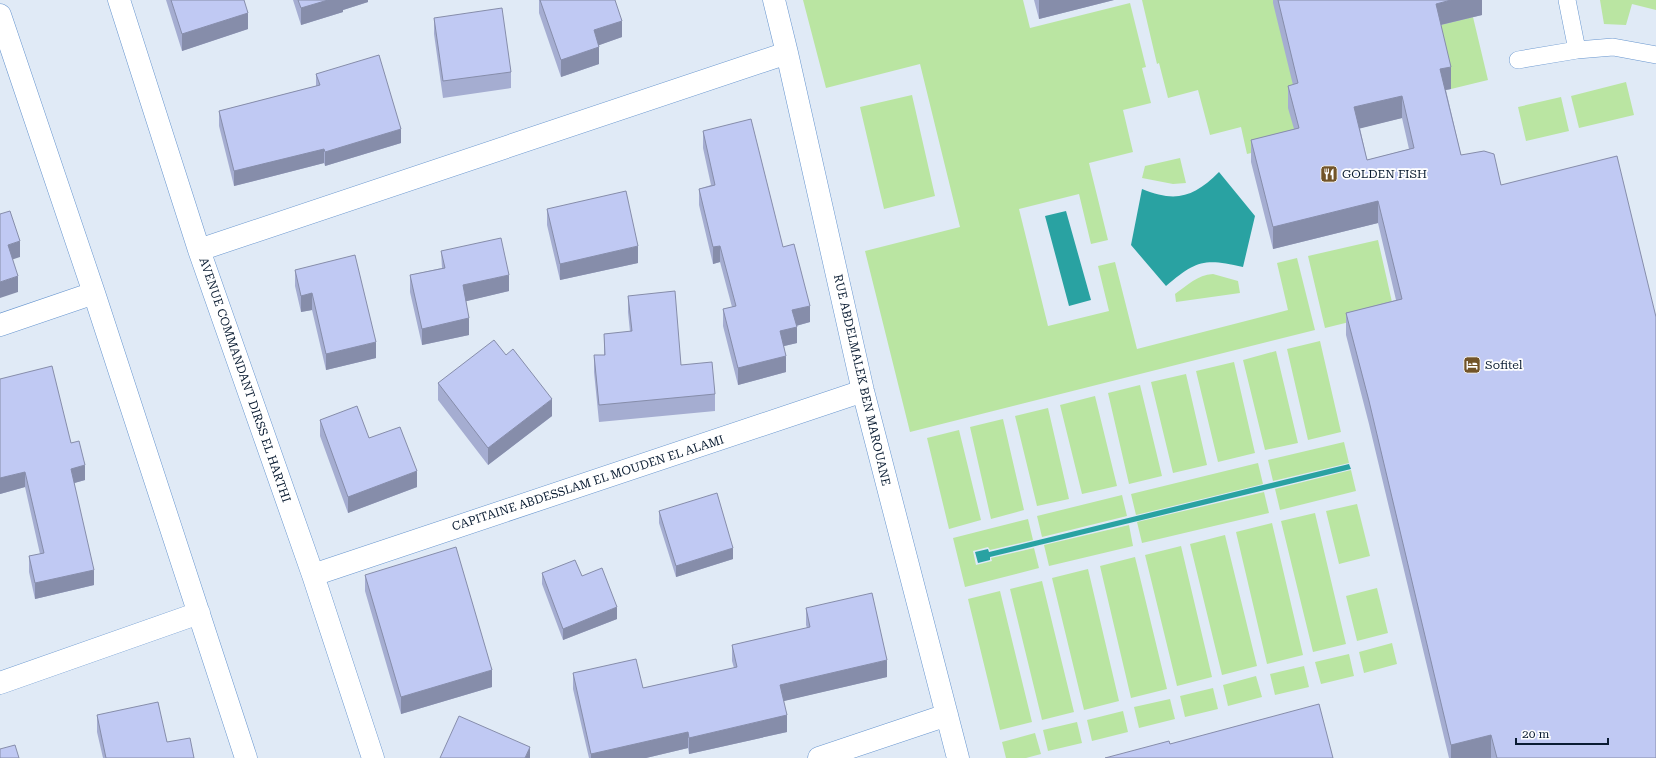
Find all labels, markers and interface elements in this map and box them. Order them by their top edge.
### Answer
restaurant icon: GOLDEN FISH [1319,164,1339,184]
place label: GOLDEN FISH [1342,167,1427,181]
street label: AVENUE COMMANDANT DIRSS EL HARTHI [196,256,294,504]
street label: RUE ABDELMALEK BEN MAROUANE [831,273,893,487]
hotel icon: Sofitel [1462,355,1482,375]
place label: Sofitel [1485,358,1523,372]
street label: CAPITAINE ABDESSLAM EL MOUDEN EL ALAMI [450,432,726,534]
scale bar [1516,720,1608,746]
text: 20 m [1522,727,1549,741]

